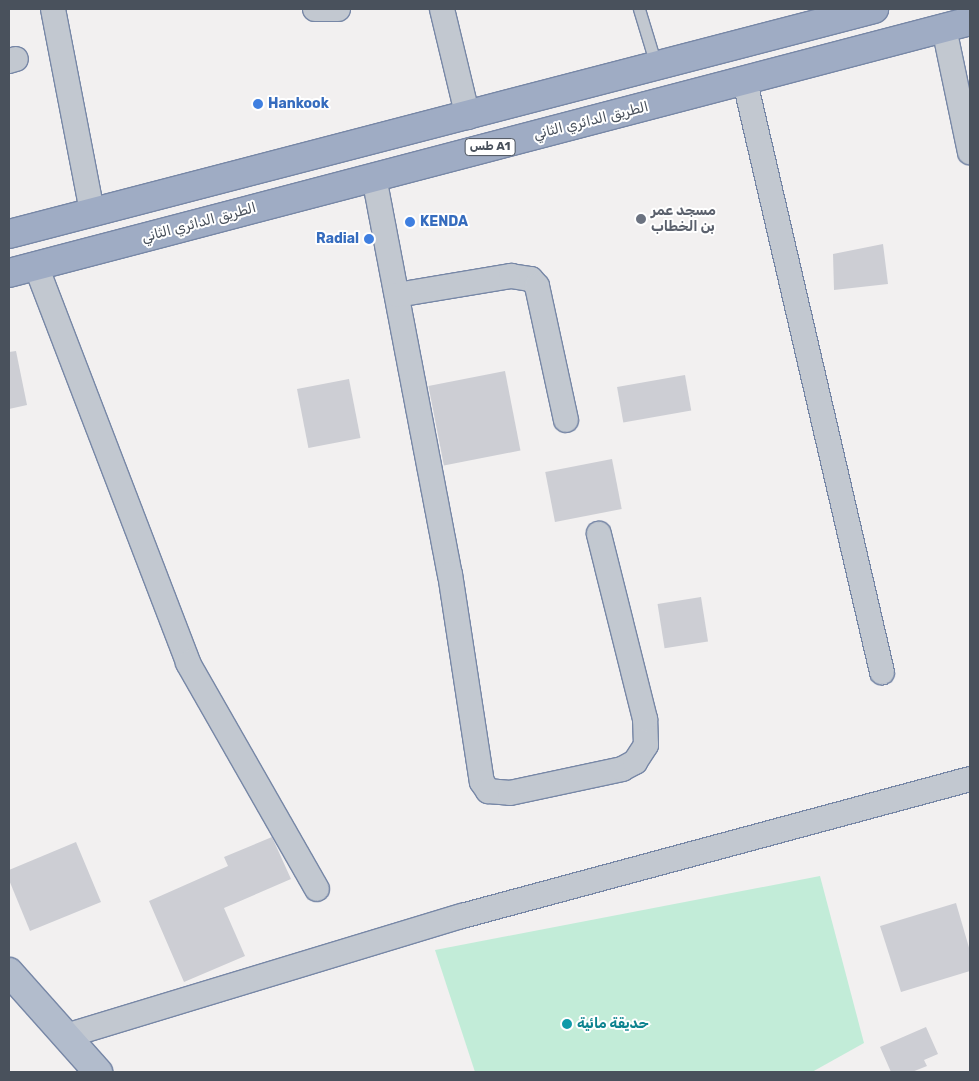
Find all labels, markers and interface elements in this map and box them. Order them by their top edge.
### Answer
place label: Hankook [268,96,329,112]
marker: Hankook [252,98,264,110]
street label: الطريق الدائري الثاني [532,99,650,143]
road number: طس A1 [464,138,516,156]
street label: الطريق الدائري الثاني [140,200,258,246]
place label: مسجد عمر بن الخطاب [651,203,716,236]
marker: مسجد عمر بن الخطاب [635,213,647,225]
place label: KENDA [420,214,468,230]
marker: KENDA [404,216,416,228]
place label: Radial [316,231,359,247]
marker: Radial [363,233,375,245]
place label: حديقة مائية [577,1016,649,1032]
marker: حديقة مائية [561,1018,573,1030]

